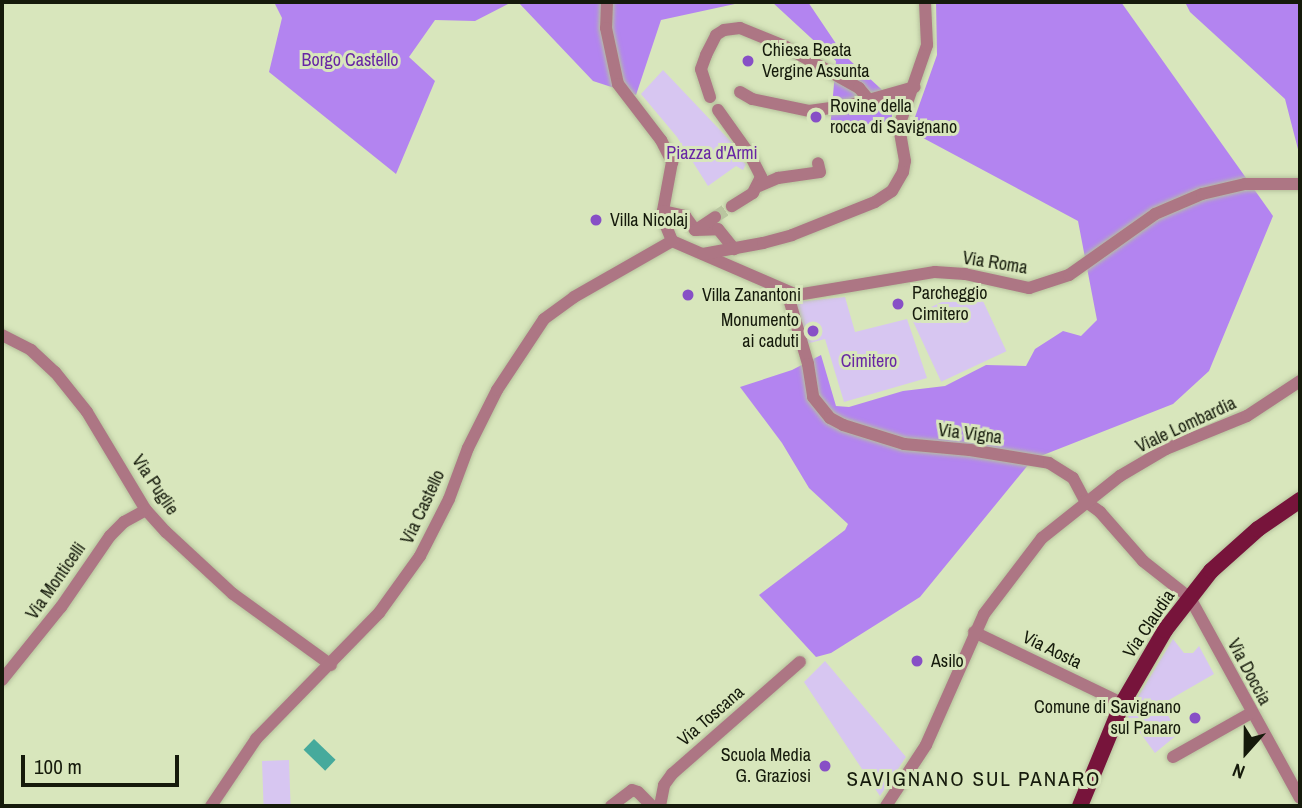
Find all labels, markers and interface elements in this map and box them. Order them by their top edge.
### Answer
place label: Chiesa Beata Vergine Assunta [762,40,870,82]
park label: Borgo Castello [302,49,398,71]
marker: Chiesa Beata Vergine Assunta [740,53,756,69]
place label: Rovine della rocca di Savignano [830,96,957,138]
marker: Rovine della rocca di Savignano [808,109,824,125]
park label: Piazza d'Armi [666,142,758,164]
place label: Villa Nicolaj [610,209,688,231]
marker: Villa Nicolaj [588,212,604,228]
street label: Via Roma [961,247,1029,279]
place label: Parcheggio Cimitero [912,283,987,326]
place label: Villa Zanantoni [702,284,801,306]
marker: Villa Zanantoni [680,287,696,303]
marker: Parcheggio Cimitero [890,296,906,312]
place label: Monumento ai caduti [721,310,799,352]
marker: Monumento ai caduti [805,323,821,339]
park label: Cimitero [841,350,897,372]
street label: Viale Lombardia [1132,392,1240,458]
street label: Via Vigna [937,419,1003,449]
street label: Via Puglie [127,451,183,519]
street label: Via Castello [396,466,450,548]
street label: Via Monticelli [22,538,90,624]
street label: Via Claudia [1119,586,1179,662]
street label: Via Aosta [1019,626,1085,674]
street label: Via Doccia [1223,635,1275,709]
place label: Asilo [931,650,964,672]
marker: Asilo [909,653,925,669]
street label: Via Toscana [673,681,749,751]
place label: Comune di Savignano sul Panaro [1034,697,1181,740]
marker: Comune di Savignano sul Panaro [1187,710,1203,726]
north arrow [1211,717,1281,787]
scale bar [24,742,182,786]
place label: Scuola Media G. Graziosi [721,745,811,788]
text: 100 m [34,752,82,781]
text: N [1229,757,1248,786]
marker: Scuola Media G. Graziosi [817,758,833,774]
district label: SAVIGNANO SUL PANARO [849,766,1099,792]

